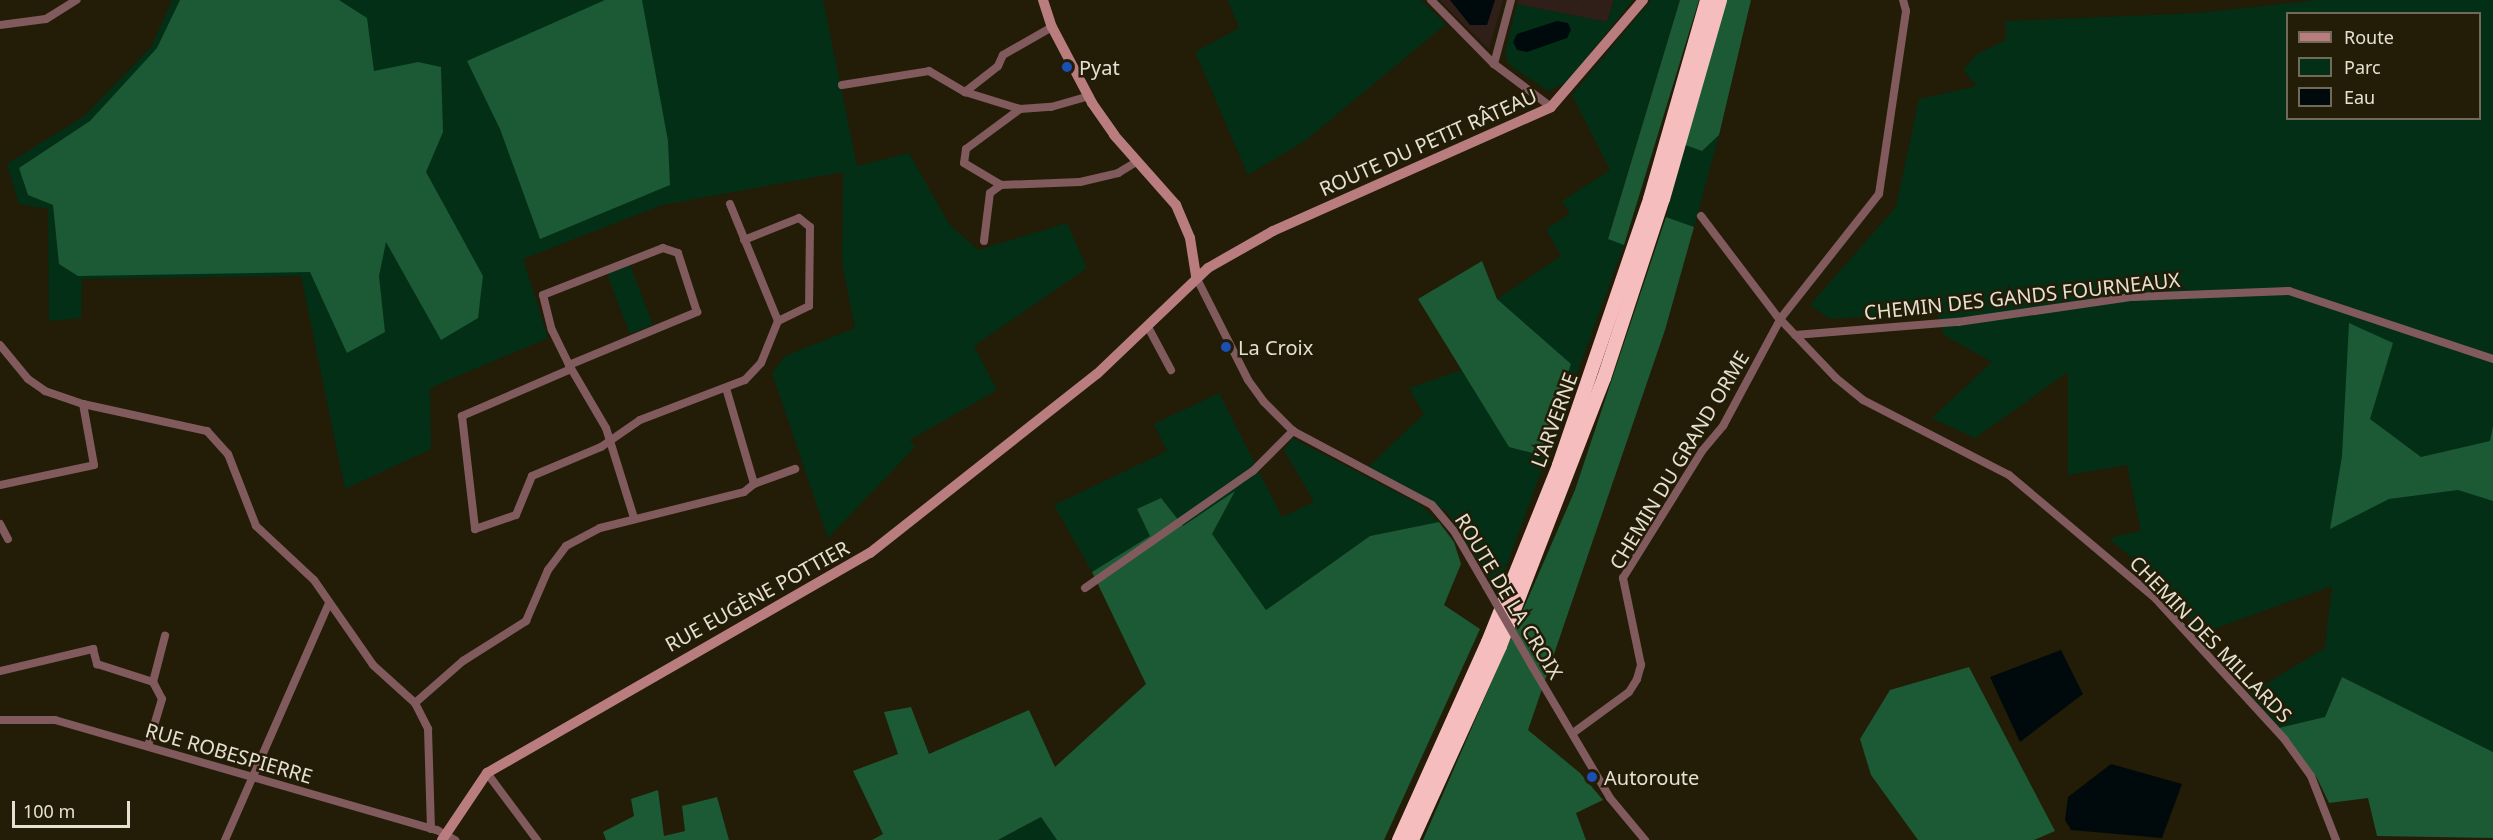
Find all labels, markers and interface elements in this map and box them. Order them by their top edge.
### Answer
legend [2286,12,2481,120]
text: Route [2344,25,2394,49]
place label: Pyat [1079,55,1120,79]
text: Parc [2344,55,2381,79]
marker: Pyat [1060,60,1074,74]
street label: ROUTE DU PETIT RÂTEAU [1316,83,1540,201]
text: Eau [2344,85,2375,109]
street label: CHEMIN DES GANDS FOURNEAUX [1863,267,2181,325]
place label: La Croix [1238,335,1313,359]
marker: La Croix [1219,340,1233,354]
street label: CHEMIN DU GRAND ORME [1604,346,1754,574]
street label: L'ARVERNE [1526,369,1582,471]
street label: ROUTE DE LA CROIX [1450,509,1568,683]
street label: RUE EUGÈNE POTTIER [661,535,853,657]
street label: CHEMIN DES MILLARDS [2125,551,2297,727]
street label: RUE ROBESPIERRE [143,718,315,788]
place label: Autoroute [1604,765,1699,789]
marker: Autoroute [1585,770,1599,784]
scale bar [15,789,134,827]
text: 100 m [23,799,75,823]

